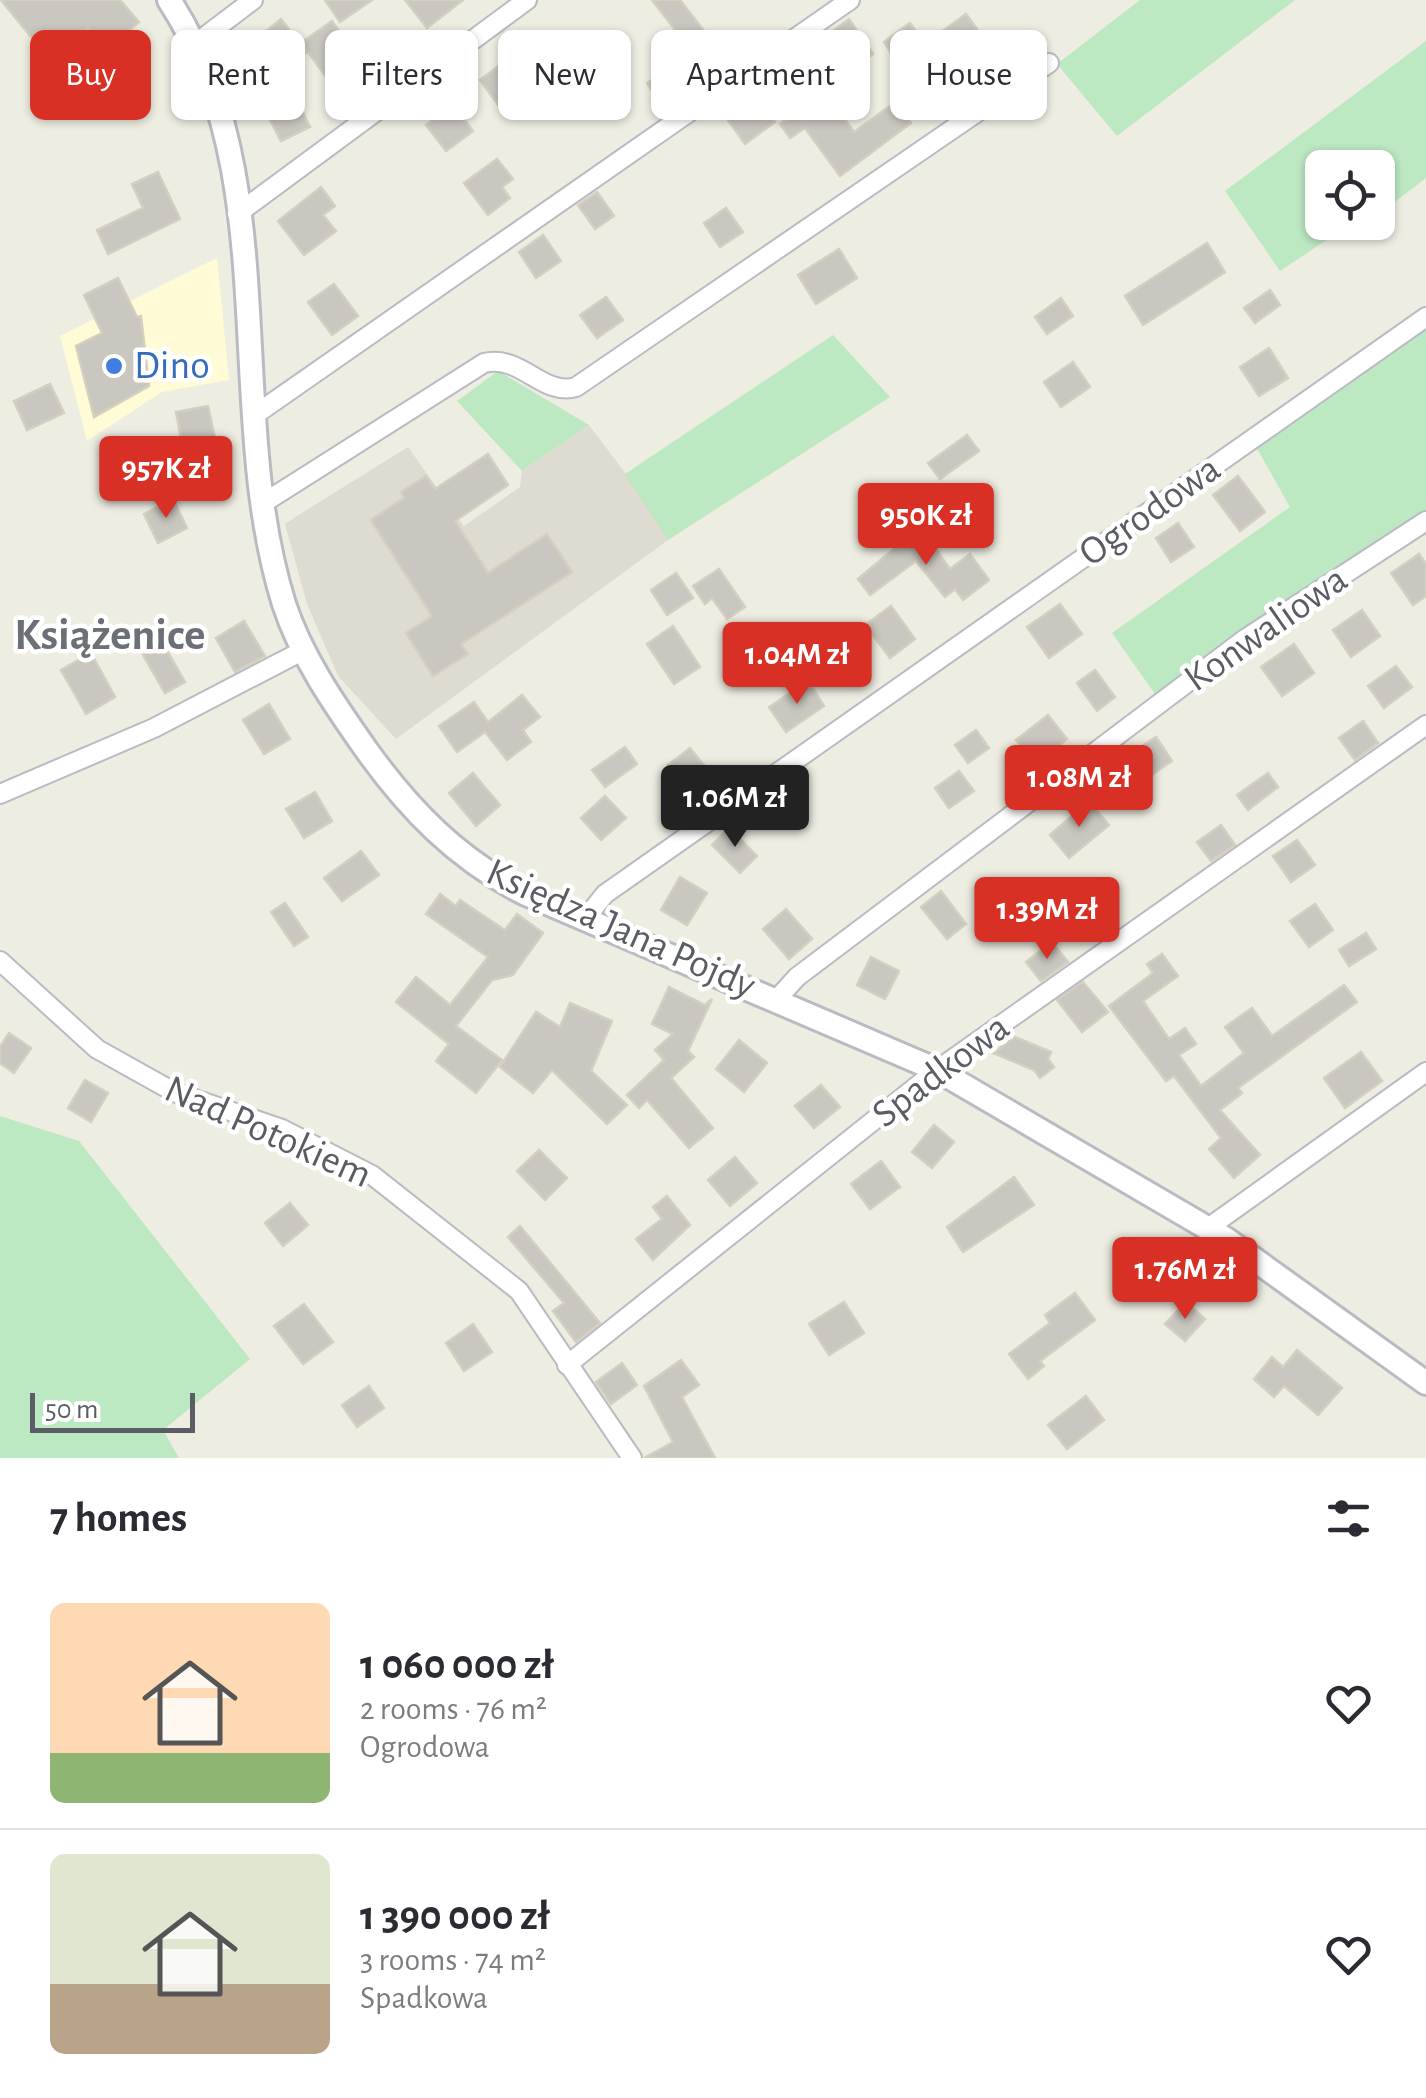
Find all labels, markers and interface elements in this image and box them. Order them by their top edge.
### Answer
chip: Buy [30,30,151,120]
chip: Rent [171,30,305,120]
chip: Filters [325,30,478,120]
chip: New [498,30,631,120]
chip: Apartment [651,30,870,120]
chip: House [890,30,1047,120]
map controls [1305,150,1395,240]
button: locate [1305,150,1395,240]
place label: Dino [134,346,210,386]
marker: Dino [103,355,125,377]
pin: 957K zł [74,436,258,521]
street label: Ogrodowa [1072,448,1228,574]
text: 957K zł [121,452,211,484]
pin: 950K zł [834,483,1018,568]
text: 950K zł [880,499,972,531]
street label: Konwaliowa [1177,559,1355,699]
district label: Książenice [14,613,206,658]
pin: 1.04M zł [694,622,900,707]
text: 1.04M zł [745,638,849,670]
pin: 1.08M zł [976,745,1182,830]
text: 1.08M zł [1027,761,1131,793]
pin: 1.06M zł [632,765,838,850]
text: 1.06M zł [683,781,787,813]
street label: Księdza Jana Pojdy [481,852,761,1006]
pin: 1.39M zł [944,877,1150,962]
text: 1.39M zł [996,893,1098,925]
street label: Spadkowa [865,1007,1017,1135]
street label: Nad Potokiem [159,1069,377,1195]
pin: 1.76M zł [1082,1237,1288,1322]
text: 1.76M zł [1134,1253,1236,1285]
scale bar [30,1388,195,1432]
text: 50 m [45,1396,99,1424]
icon: filters [1321,1491,1376,1546]
text: 7 homes [50,1497,187,1539]
icon: home [130,1643,250,1763]
text: 1 060 000 zł [360,1644,554,1686]
icon: heart [1321,1676,1376,1731]
text: 2 rooms · 76 m² [360,1693,547,1725]
text: Ogrodowa [360,1731,490,1763]
icon: home [130,1894,250,2014]
text: 1 390 000 zł [360,1895,550,1937]
icon: heart [1321,1927,1376,1982]
text: 3 rooms · 74 m² [360,1944,546,1976]
text: Spadkowa [360,1982,488,2014]

